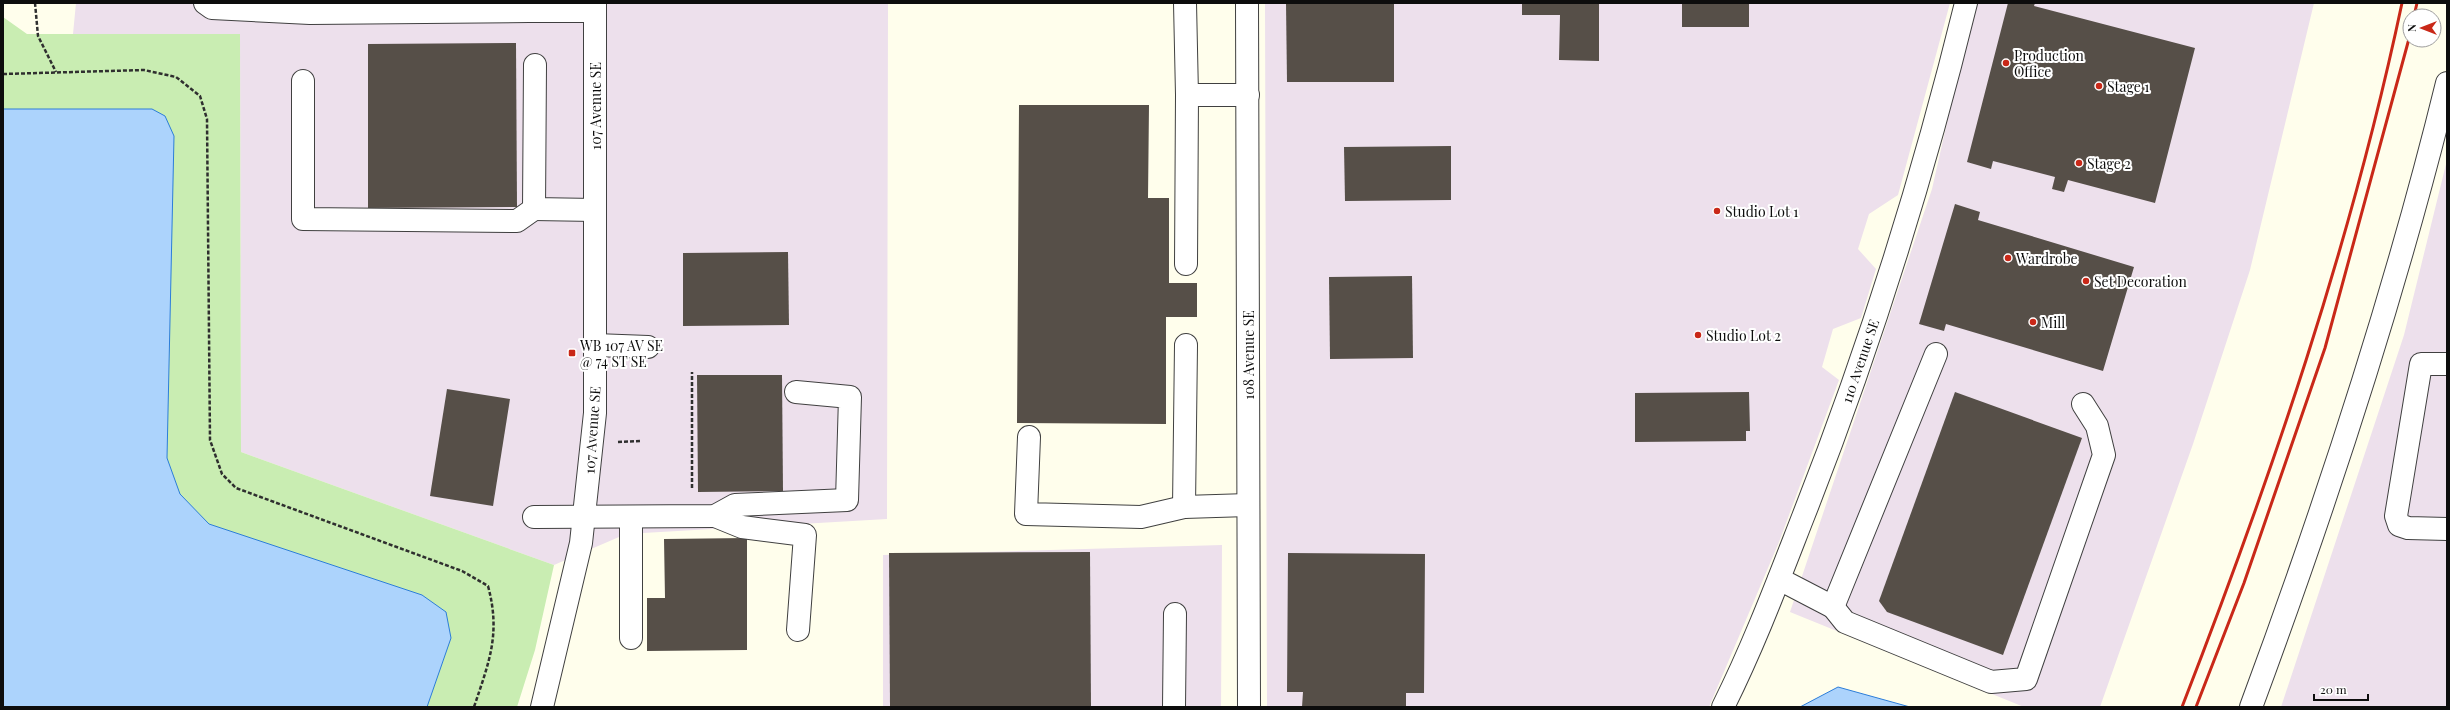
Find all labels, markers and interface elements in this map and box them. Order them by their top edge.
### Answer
north arrow [2402,8,2442,48]
text: N [2404,24,2419,32]
place label: Production Office [2014,46,2085,81]
marker: Production Office [2001,58,2011,68]
street label: 107 Avenue SE [586,62,605,150]
place label: Stage 1 [2107,77,2150,96]
marker: Stage 1 [2094,81,2104,91]
place label: Stage 2 [2087,154,2131,173]
marker: Stage 2 [2074,158,2084,168]
place label: Studio Lot 1 [1725,202,1798,221]
marker: Studio Lot 1 [1712,206,1722,216]
place label: Wardrobe [2015,249,2078,268]
marker: Wardrobe [2003,253,2013,263]
place label: Set Decoration [2094,272,2187,291]
marker: Set Decoration [2081,276,2091,286]
street label: 108 Avenue SE [1239,310,1258,400]
place label: Mill [2041,313,2065,332]
street label: 110 Avenue SE [1837,317,1883,405]
marker: Mill [2028,317,2038,327]
place label: Studio Lot 2 [1706,326,1781,345]
marker: Studio Lot 2 [1693,330,1703,340]
place label: WB 107 AV SE @ 74 ST SE [579,336,663,371]
marker: WB 107 AV SE @ 74 ST SE [567,348,577,358]
street label: 107 Avenue SE [579,385,605,475]
scale bar [2314,676,2368,702]
text: 20 m [2320,681,2347,697]

